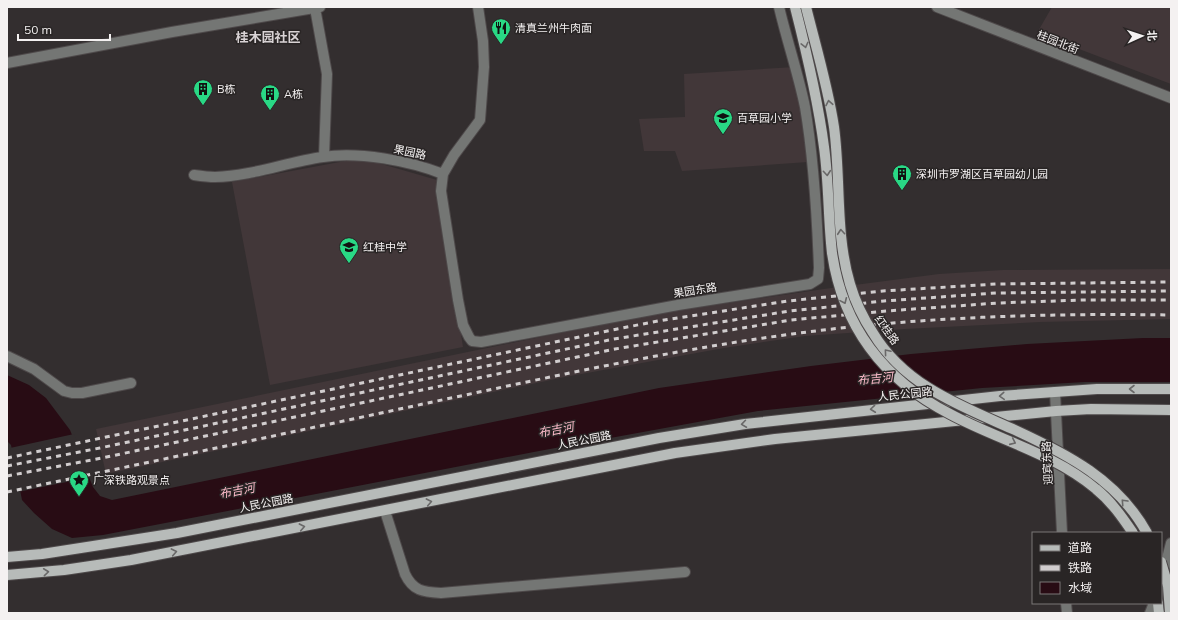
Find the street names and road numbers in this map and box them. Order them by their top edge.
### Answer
street label: 桂园北街 [1035,28,1081,56]
street label: 果园路 [392,142,428,162]
street label: 果园东路 [672,280,718,300]
street label: 红桂路 [872,312,902,348]
street label: 人民公园路 [877,384,933,404]
street label: 人民公园路 [556,428,612,452]
street label: 迎宾东路 [1039,441,1055,485]
street label: 人民公园路 [238,491,294,515]

